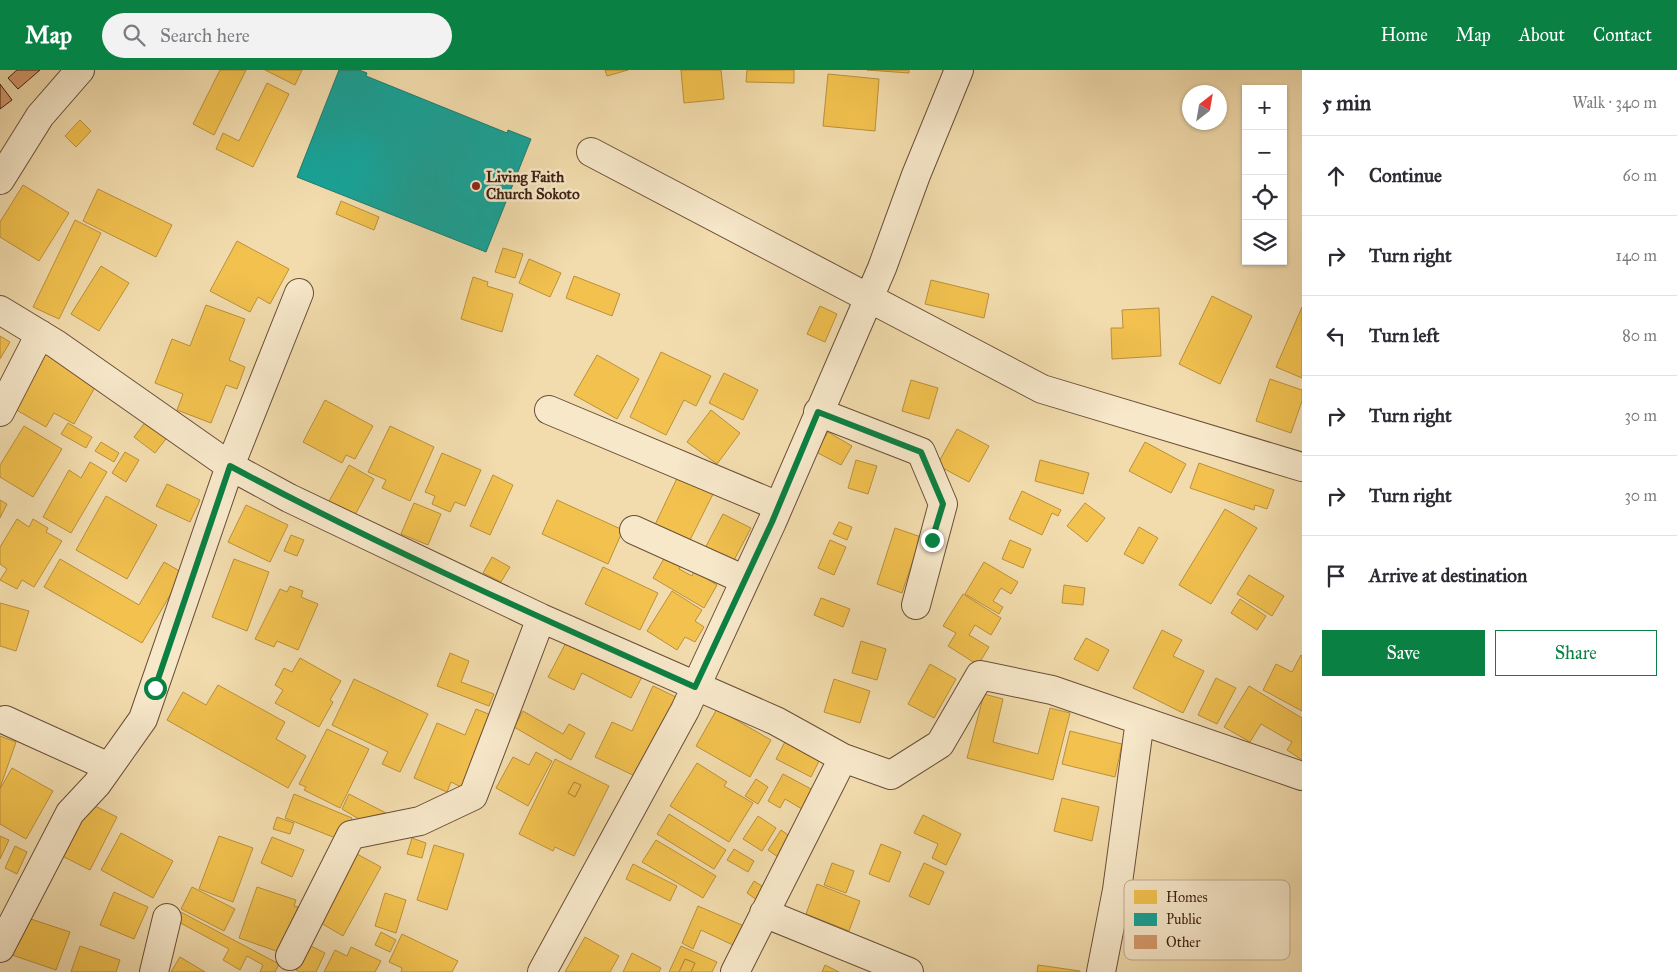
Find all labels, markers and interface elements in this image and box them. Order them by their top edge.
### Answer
search box [102,13,452,58]
text: Map [25,20,72,50]
icon: search [120,21,148,49]
text: Search here [160,24,250,47]
text: Home [1381,24,1428,46]
text: Map [1456,24,1491,46]
text: About [1519,24,1565,46]
text: Contact [1593,24,1652,46]
north arrow [1182,85,1227,130]
map controls [1242,85,1287,265]
button: + [1242,85,1287,130]
text: 5 min [1322,90,1371,116]
text: Walk · 340 m [1572,93,1657,112]
button: − [1242,130,1287,175]
icon: ahead [1322,162,1350,190]
text: Continue [1369,164,1442,187]
text: 60 m [1623,166,1657,185]
place label: Living Faith Church Sokoto [486,168,580,203]
button: locate [1242,175,1287,220]
marker: Living Faith Church Sokoto [470,180,482,192]
button: layers [1242,220,1287,265]
icon: right [1322,242,1350,270]
text: Turn right [1369,244,1452,267]
text: 140 m [1616,246,1657,265]
icon: left [1322,322,1350,350]
text: Turn left [1369,324,1439,347]
text: 80 m [1622,326,1657,345]
icon: right [1322,402,1350,430]
text: Turn right [1369,404,1452,427]
text: 30 m [1624,406,1657,425]
icon: right [1322,482,1350,510]
text: Turn right [1369,484,1452,507]
text: 30 m [1624,486,1657,505]
route end [921,529,944,552]
icon: arrive [1322,562,1350,590]
text: Arrive at destination [1369,564,1527,587]
button: Save [1322,630,1485,676]
button: Share [1495,630,1657,676]
route start [144,677,167,700]
legend [1124,880,1290,960]
text: Homes [1166,889,1208,906]
text: Public [1166,911,1202,928]
text: Other [1166,934,1201,951]

